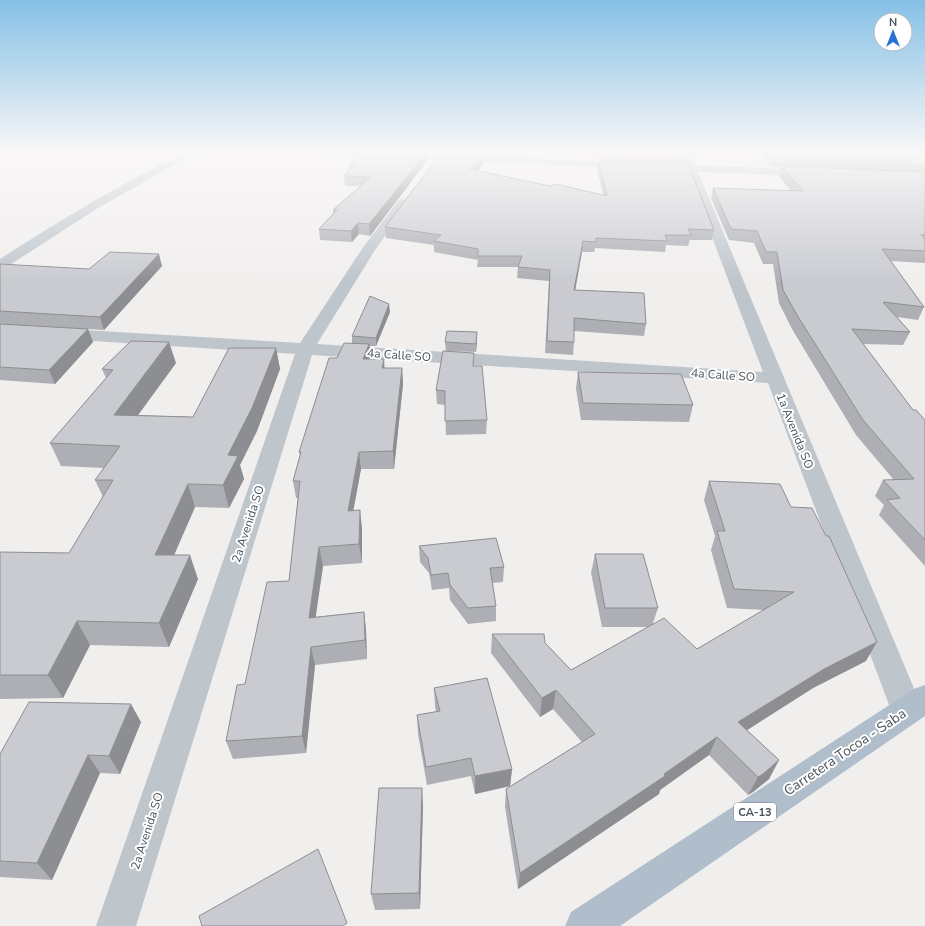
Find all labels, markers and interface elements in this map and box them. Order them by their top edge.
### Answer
north arrow [873,12,913,52]
text: N [889,15,897,30]
street label: 4a Calle SO [367,345,431,365]
street label: 4a Calle SO [691,365,755,385]
street label: 1a Avenida SO [773,391,817,471]
street label: 2a Avenida SO [228,483,268,565]
street label: Carretera Tocoa - Saba [780,704,910,800]
street label: 2a Avenida SO [127,790,167,872]
road number: CA-13 [734,803,776,821]

